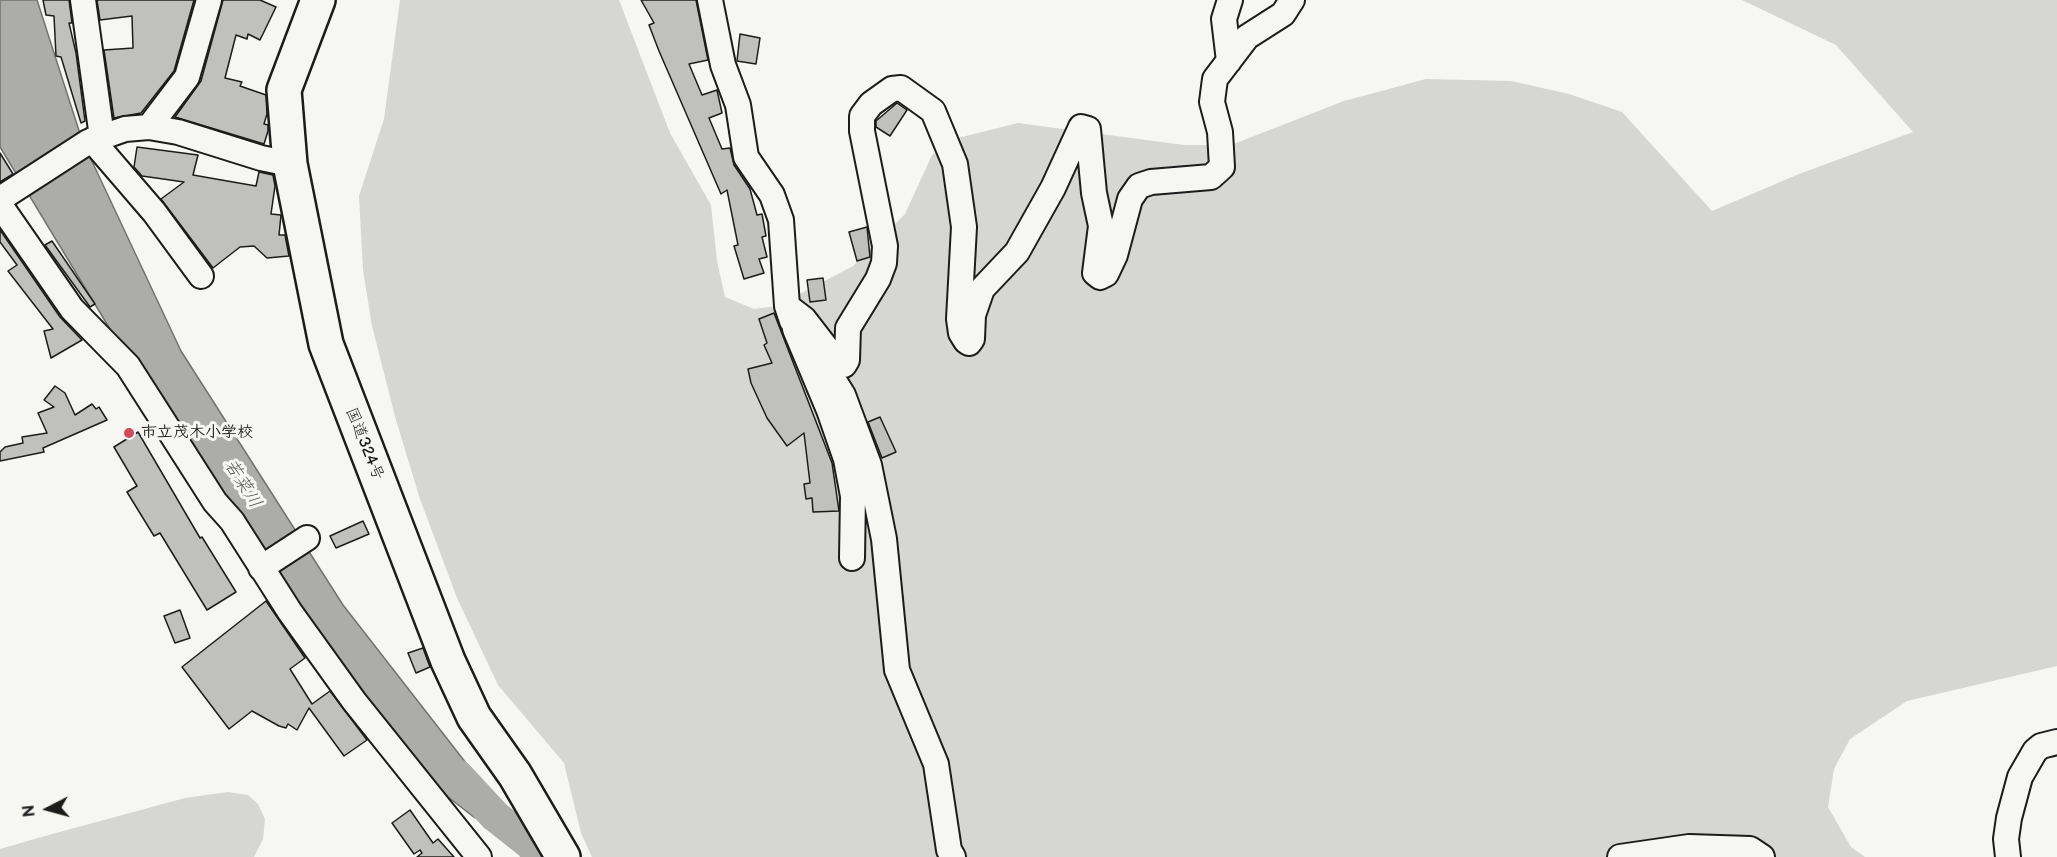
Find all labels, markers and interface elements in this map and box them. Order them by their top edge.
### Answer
street label: 国道324号 [341,405,387,483]
place label: 市立茂木小学校 [141,423,253,443]
marker: 市立茂木小学校 [122,426,136,440]
water label: 若菜川 [219,455,265,513]
north arrow [18,779,78,839]
text: N [20,804,40,818]

